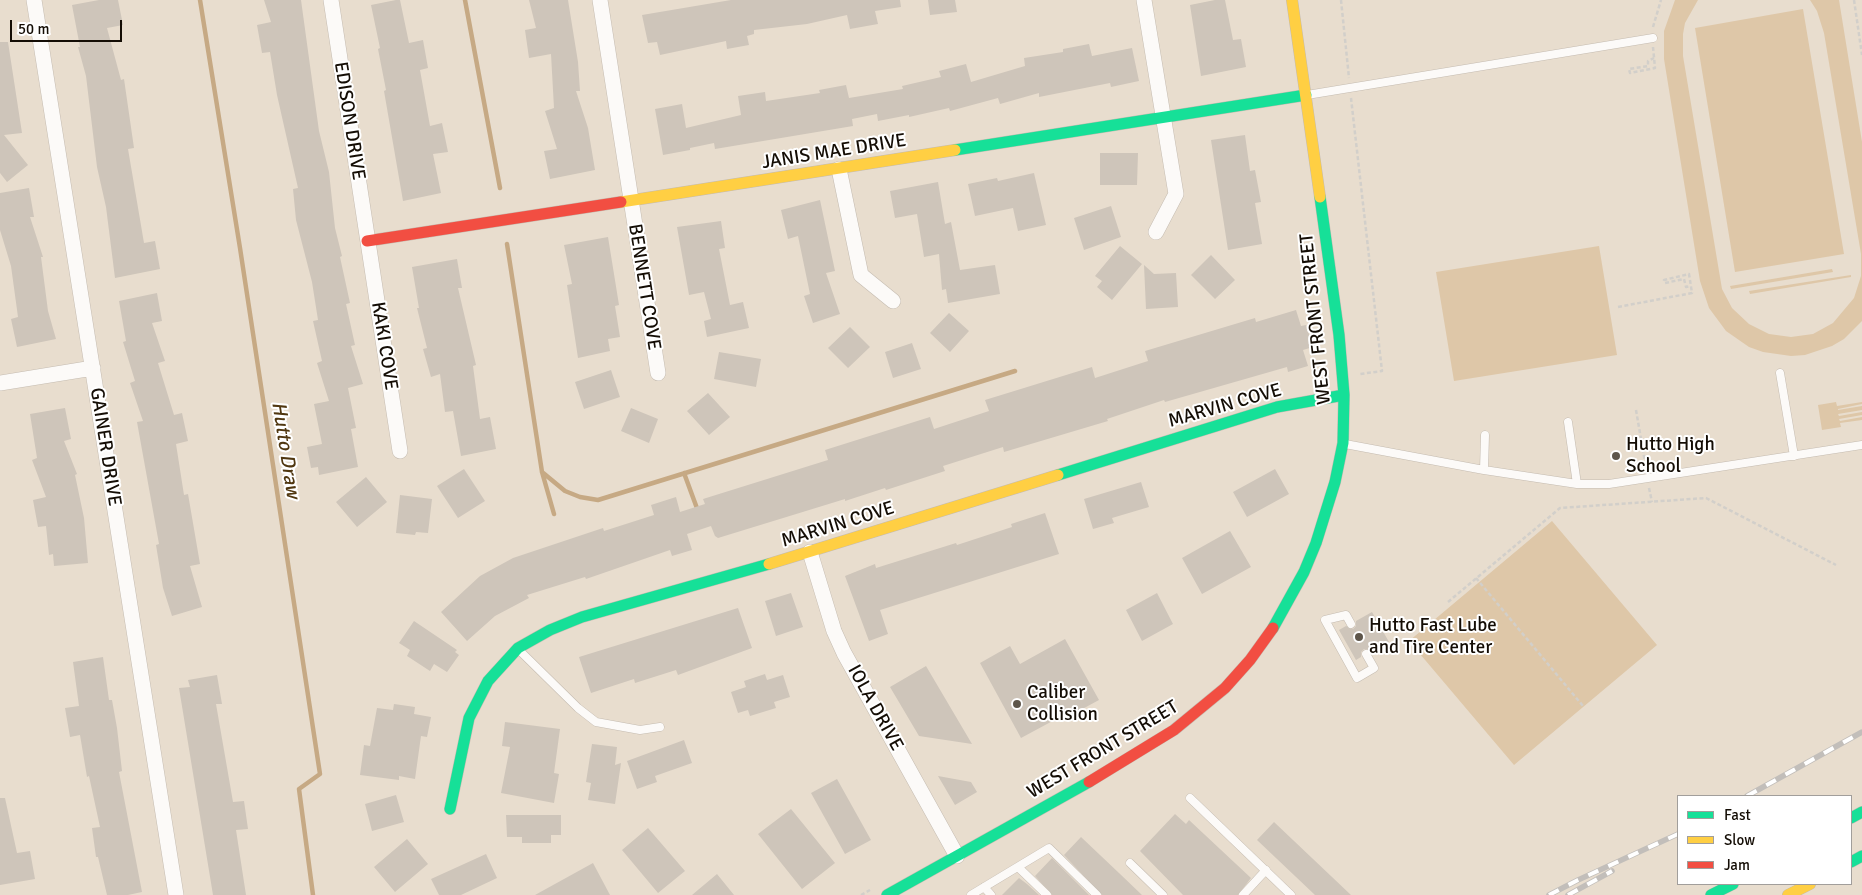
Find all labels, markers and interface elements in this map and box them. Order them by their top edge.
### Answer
scale bar [12,10,125,42]
text: 50 m [18,20,49,38]
street label: EDISON DRIVE [328,60,370,182]
street label: JANIS MAE DRIVE [760,129,908,175]
street label: BENNETT COVE [623,222,665,352]
street label: WEST FRONT STREET [1296,232,1336,406]
street label: KAKI COVE [366,300,402,392]
street label: MARVIN COVE [1166,379,1284,433]
street label: GAINER DRIVE [84,386,126,508]
water label: Hutto Draw [266,400,304,500]
place label: Hutto High School [1626,434,1715,478]
marker: Hutto High School [1610,450,1622,462]
street label: MARVIN COVE [779,497,897,553]
place label: Hutto Fast Lube and Tire Center [1369,615,1497,659]
marker: Hutto Fast Lube and Tire Center [1353,631,1365,643]
street label: IOLA DRIVE [842,661,908,755]
place label: Caliber Collision [1027,682,1098,726]
street label: WEST FRONT STREET [1023,696,1183,804]
marker: Caliber Collision [1011,698,1023,710]
legend [1677,795,1852,885]
text: Fast [1724,806,1751,824]
text: Slow [1724,831,1755,849]
text: Jam [1724,856,1750,874]

